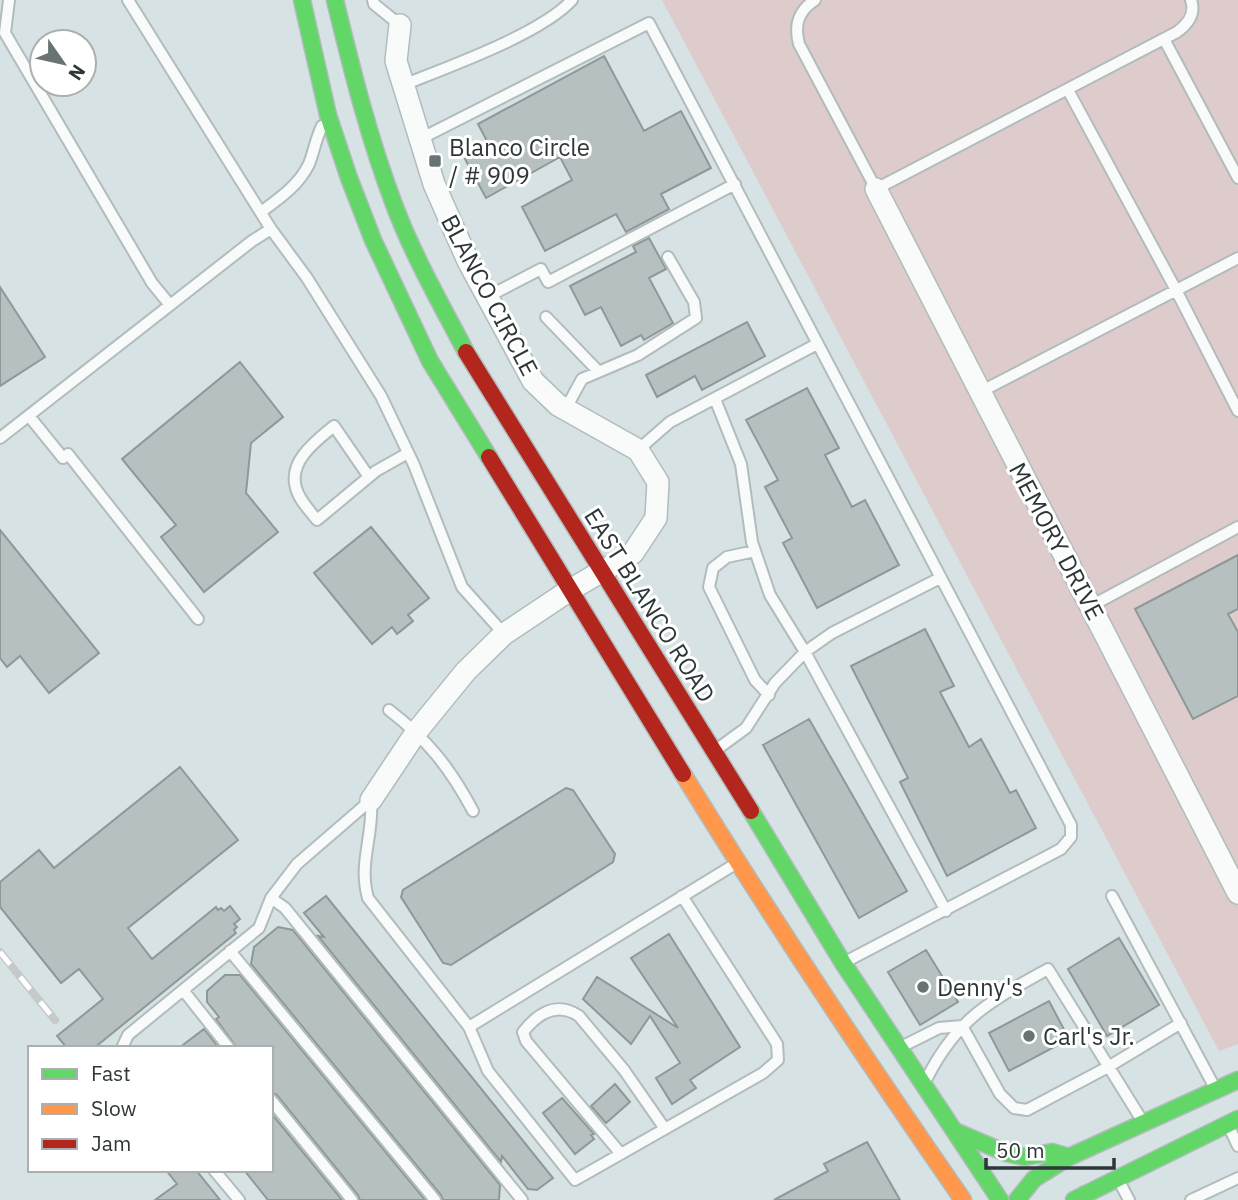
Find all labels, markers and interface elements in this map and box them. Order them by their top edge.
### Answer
north arrow [28,28,98,98]
text: N [63,60,91,85]
place label: Blanco Circle / # 909 [449,131,590,191]
marker: Blanco Circle / # 909 [427,153,443,169]
street label: BLANCO CIRCLE [434,209,546,381]
street label: MEMORY DRIVE [1002,457,1112,625]
street label: EAST BLANCO ROAD [577,502,723,708]
place label: Denny's [937,971,1023,1003]
marker: Denny's [915,979,931,995]
place label: Carl's Jr. [1043,1020,1135,1052]
marker: Carl's Jr. [1021,1028,1037,1044]
legend [28,1046,273,1172]
text: Fast [91,1059,131,1087]
text: Slow [91,1094,137,1122]
scale bar [986,1126,1114,1170]
text: Jam [91,1129,131,1157]
text: 50 m [996,1136,1045,1164]

